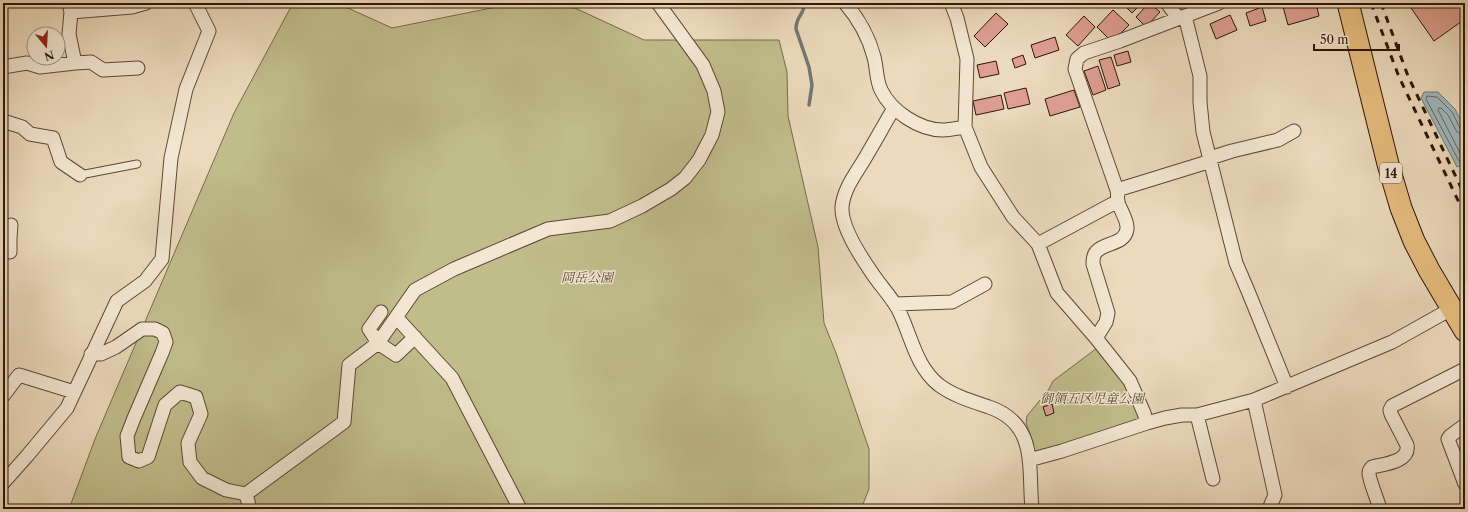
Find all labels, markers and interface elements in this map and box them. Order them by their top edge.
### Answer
north arrow [26,26,66,66]
scale bar [1314,26,1399,52]
text: 50 m [1320,32,1349,47]
text: N [42,47,56,64]
road number: 14 [1380,163,1402,183]
park label: 岡岳公園 [561,269,615,285]
park label: 御領五区児童公園 [1040,390,1146,406]

